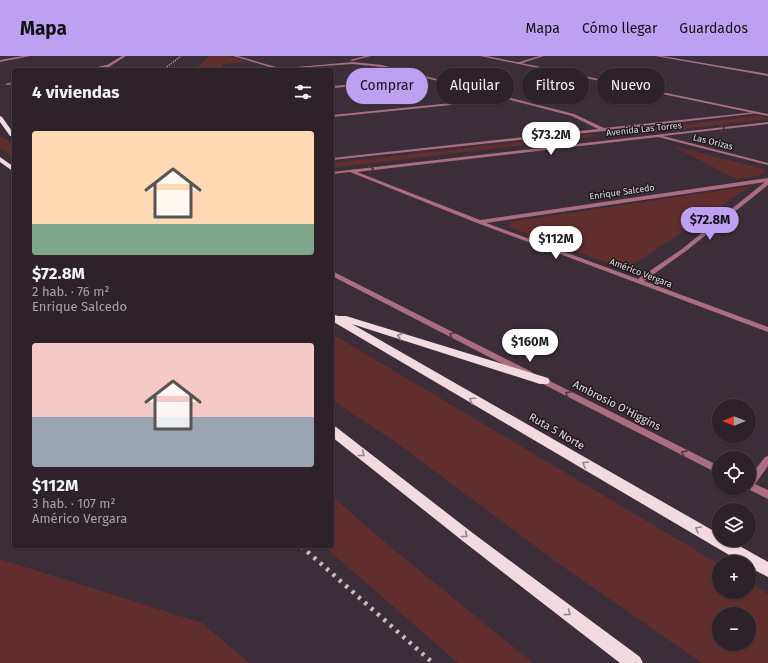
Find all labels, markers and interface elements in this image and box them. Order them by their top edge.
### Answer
text: Mapa [20,17,67,40]
text: Mapa [526,20,560,37]
text: Cómo llegar [582,20,657,37]
text: Guardados [679,20,748,37]
chip: Comprar [346,68,428,104]
chip: Alquilar [436,68,514,104]
chip: Filtros [522,68,589,104]
chip: Nuevo [597,68,665,104]
icon: filters [292,81,314,103]
text: 4 viviendas [32,82,119,103]
street label: Avenida Las Torres [606,120,682,138]
pin: $73.2M [518,122,584,156]
one-way arrow [719,124,725,133]
text: $73.2M [531,127,571,142]
street label: Las Orizas [692,132,734,152]
icon: home [137,157,209,229]
one-way arrow [368,165,374,174]
street label: Enrique Salcedo [589,182,655,202]
pin: $72.8M [677,207,743,241]
text: $72.8M [690,212,730,227]
pin: $112M [528,226,584,260]
text: $112M [538,231,574,246]
street label: Américo Vergara [608,256,674,290]
text: $72.8M [32,263,85,284]
text: 2 hab. · 76 m² [32,284,109,299]
text: Enrique Salcedo [32,299,127,314]
pin: $160M [502,329,558,363]
one-way arrow [396,332,403,341]
one-way arrow [449,332,456,340]
text: $160M [511,334,549,349]
icon: home [137,369,209,441]
street label: Ambrosio O'Higgins [571,378,663,433]
one-way arrow [565,391,573,398]
one-way arrow [469,397,476,404]
north arrow [712,399,756,443]
map controls [712,399,756,651]
street label: Ruta 5 Norte [527,410,587,453]
one-way arrow [358,450,365,457]
one-way arrow [681,450,688,457]
button: locate [712,451,756,495]
one-way arrow [582,462,589,469]
text: $112M [32,475,78,496]
text: 3 hab. · 107 m² [32,496,115,511]
button: layers [712,503,756,547]
text: Américo Vergara [32,511,127,526]
one-way arrow [695,526,702,533]
one-way arrow [460,530,467,537]
button: + [712,555,756,599]
button: − [712,607,756,651]
one-way arrow [563,609,570,616]

